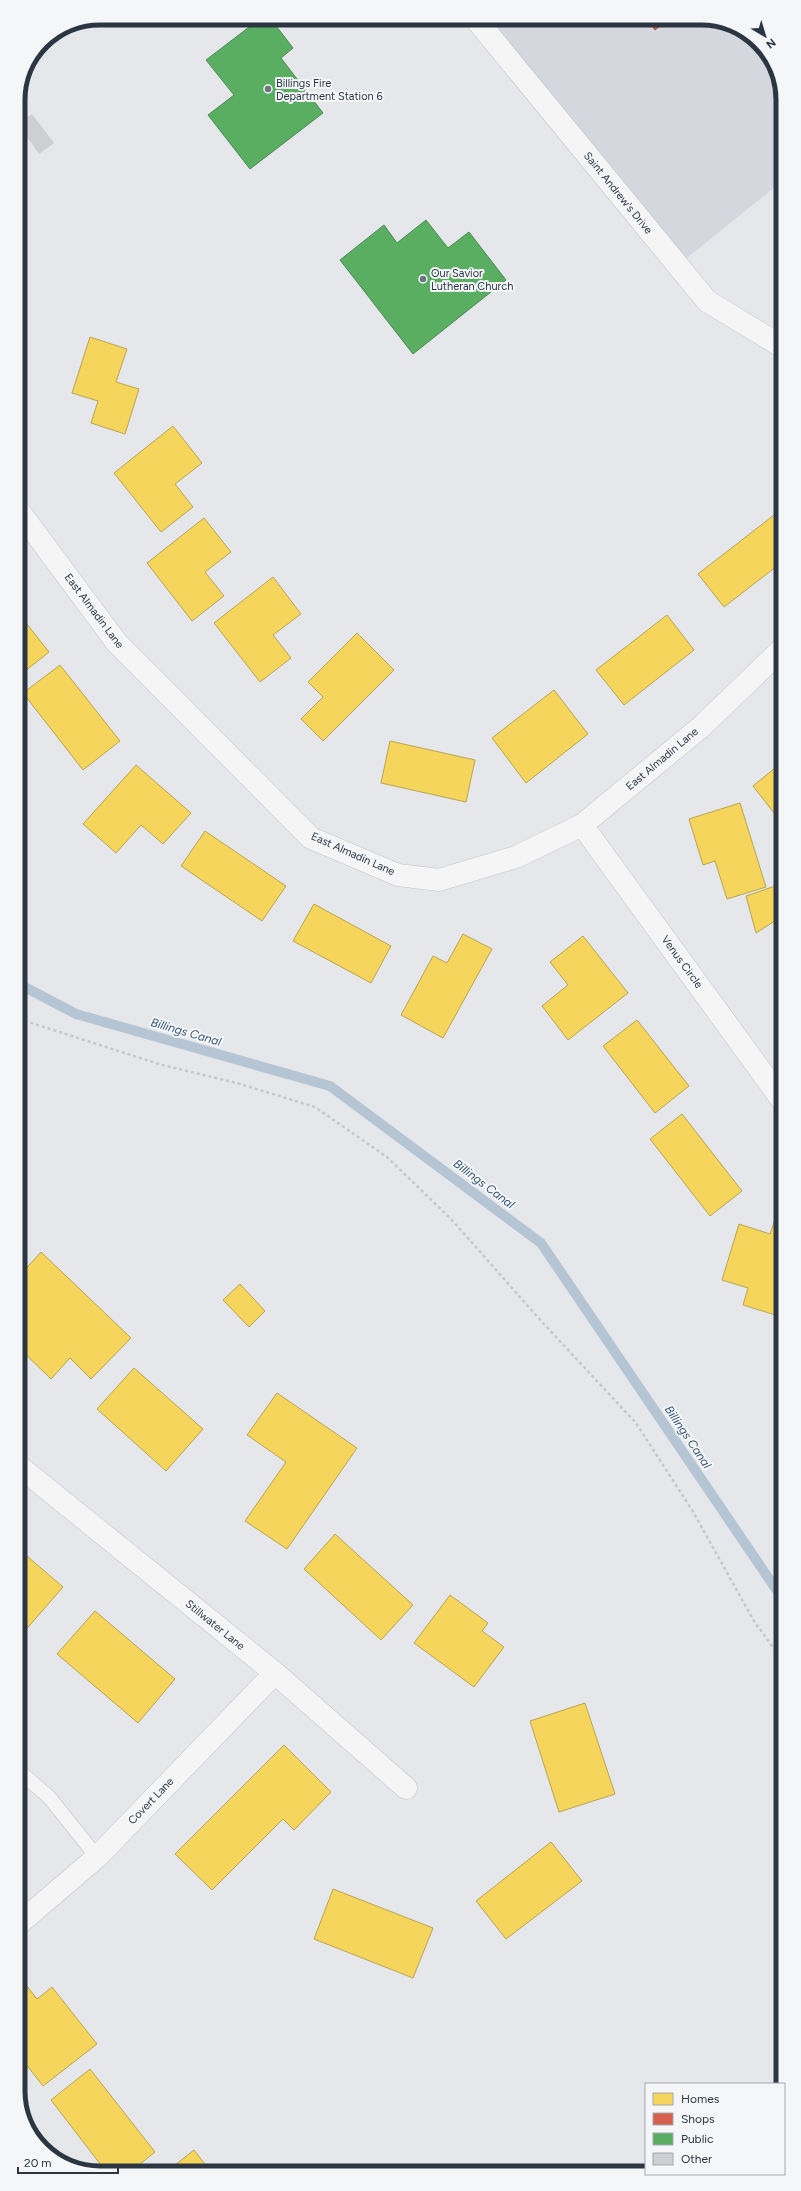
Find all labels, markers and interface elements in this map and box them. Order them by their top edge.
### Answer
north arrow [745,16,785,56]
text: N [763,36,778,51]
place label: Billings Fire Department Station 6 [276,77,383,103]
marker: Billings Fire Department Station 6 [263,84,273,94]
street label: Saint Andrew's Drive [581,149,655,237]
place label: Our Savior Lutheran Church [431,267,513,293]
marker: Our Savior Lutheran Church [418,274,428,284]
street label: East Almadin Lane [62,571,126,651]
street label: East Almadin Lane [623,725,701,793]
street label: East Almadin Lane [309,830,397,878]
street label: Venus Circle [659,933,705,991]
water label: Billings Canal [149,1015,223,1049]
water label: Billings Canal [451,1157,518,1212]
water label: Billings Canal [662,1403,714,1471]
street label: Stillwater Lane [183,1597,247,1653]
street label: Covert Lane [126,1775,176,1827]
legend [645,2083,785,2175]
text: Homes [681,2092,720,2106]
text: Shops [681,2112,715,2126]
text: Public [681,2132,714,2146]
scale bar [18,2149,118,2175]
text: Other [681,2152,712,2166]
text: 20 m [24,2156,52,2170]

